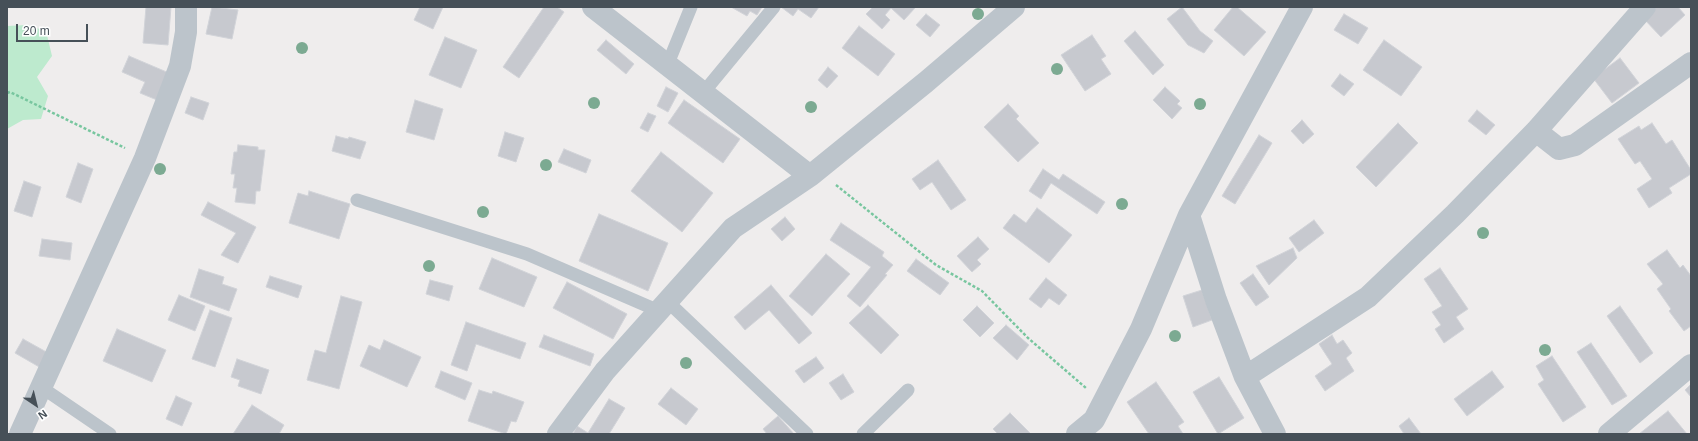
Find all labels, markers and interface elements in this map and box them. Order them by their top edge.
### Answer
scale bar [18,16,90,42]
text: 20 m [23,24,50,38]
north arrow [16,385,56,425]
text: N [36,408,50,422]

